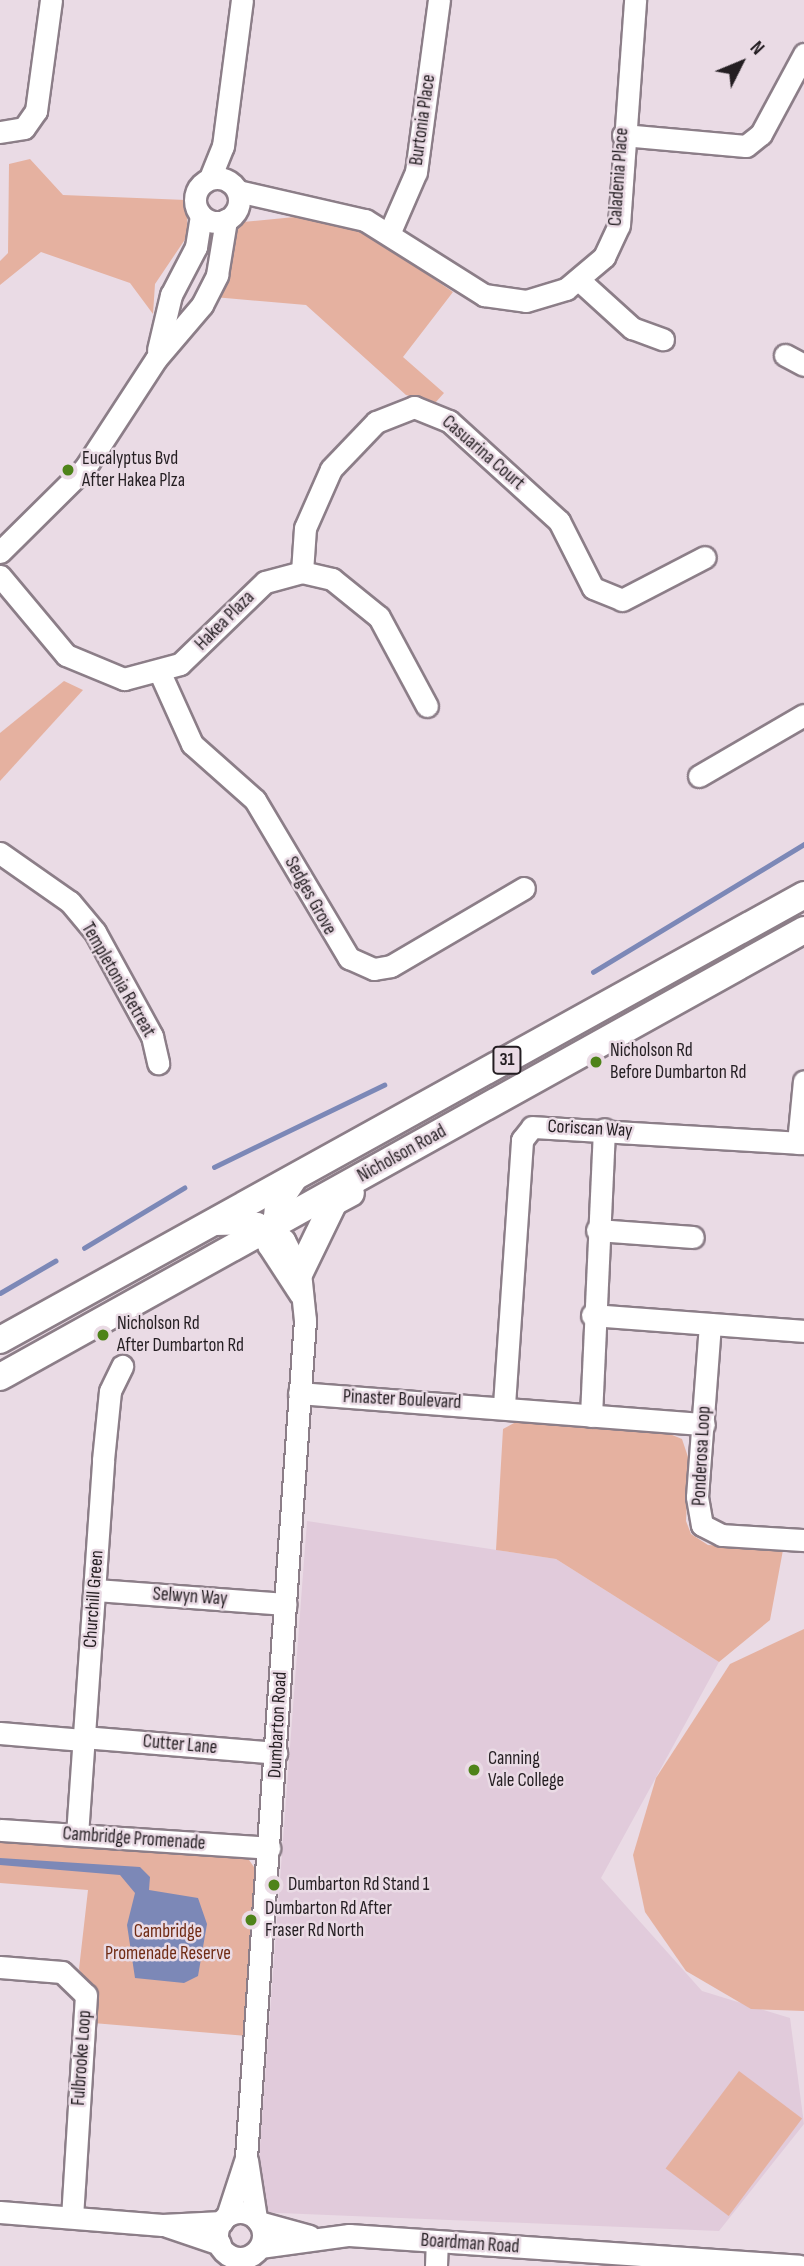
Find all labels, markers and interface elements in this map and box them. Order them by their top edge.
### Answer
north arrow [706,28,776,98]
text: N [745,37,769,60]
street label: Burtonia Place [405,73,441,167]
street label: Caladenia Place [604,127,634,227]
street label: Casuarina Court [437,411,529,495]
place label: Eucalyptus Bvd After Hakea Plza [82,448,185,492]
marker: Eucalyptus Bvd After Hakea Plza [60,462,76,478]
street label: Hakea Plaza [190,586,260,656]
street label: Sedges Grove [279,853,341,939]
street label: Templetonia Retreat [76,919,160,1041]
place label: Nicholson Rd Before Dumbarton Rd [610,1040,746,1084]
road number: 31 [491,1045,523,1074]
marker: Nicholson Rd Before Dumbarton Rd [588,1054,604,1070]
street label: Coriscan Way [547,1115,633,1143]
street label: Nicholson Road [354,1120,450,1188]
place label: Nicholson Rd After Dumbarton Rd [117,1313,244,1357]
marker: Nicholson Rd After Dumbarton Rd [95,1327,111,1343]
street label: Pinaster Boulevard [342,1386,462,1414]
street label: Ponderosa Loop [688,1405,716,1507]
street label: Churchill Green [79,1549,109,1649]
street label: Selwyn Way [152,1583,228,1611]
street label: Dumbarton Road [264,1671,292,1779]
street label: Cutter Lane [142,1730,218,1760]
place label: Canning Vale College [488,1748,564,1792]
marker: Canning Vale College [466,1762,482,1778]
street label: Cambridge Promenade [62,1823,206,1855]
place label: Dumbarton Rd Stand 1 [288,1874,429,1896]
marker: Dumbarton Rd Stand 1 [266,1877,282,1893]
place label: Dumbarton Rd After Fraser Rd North [265,1898,392,1942]
marker: Dumbarton Rd After Fraser Rd North [243,1912,259,1928]
park label: Cambridge Promenade Reserve [105,1921,231,1965]
street label: Fulbrooke Loop [67,2010,97,2106]
street label: Boardman Road [420,2229,520,2259]

